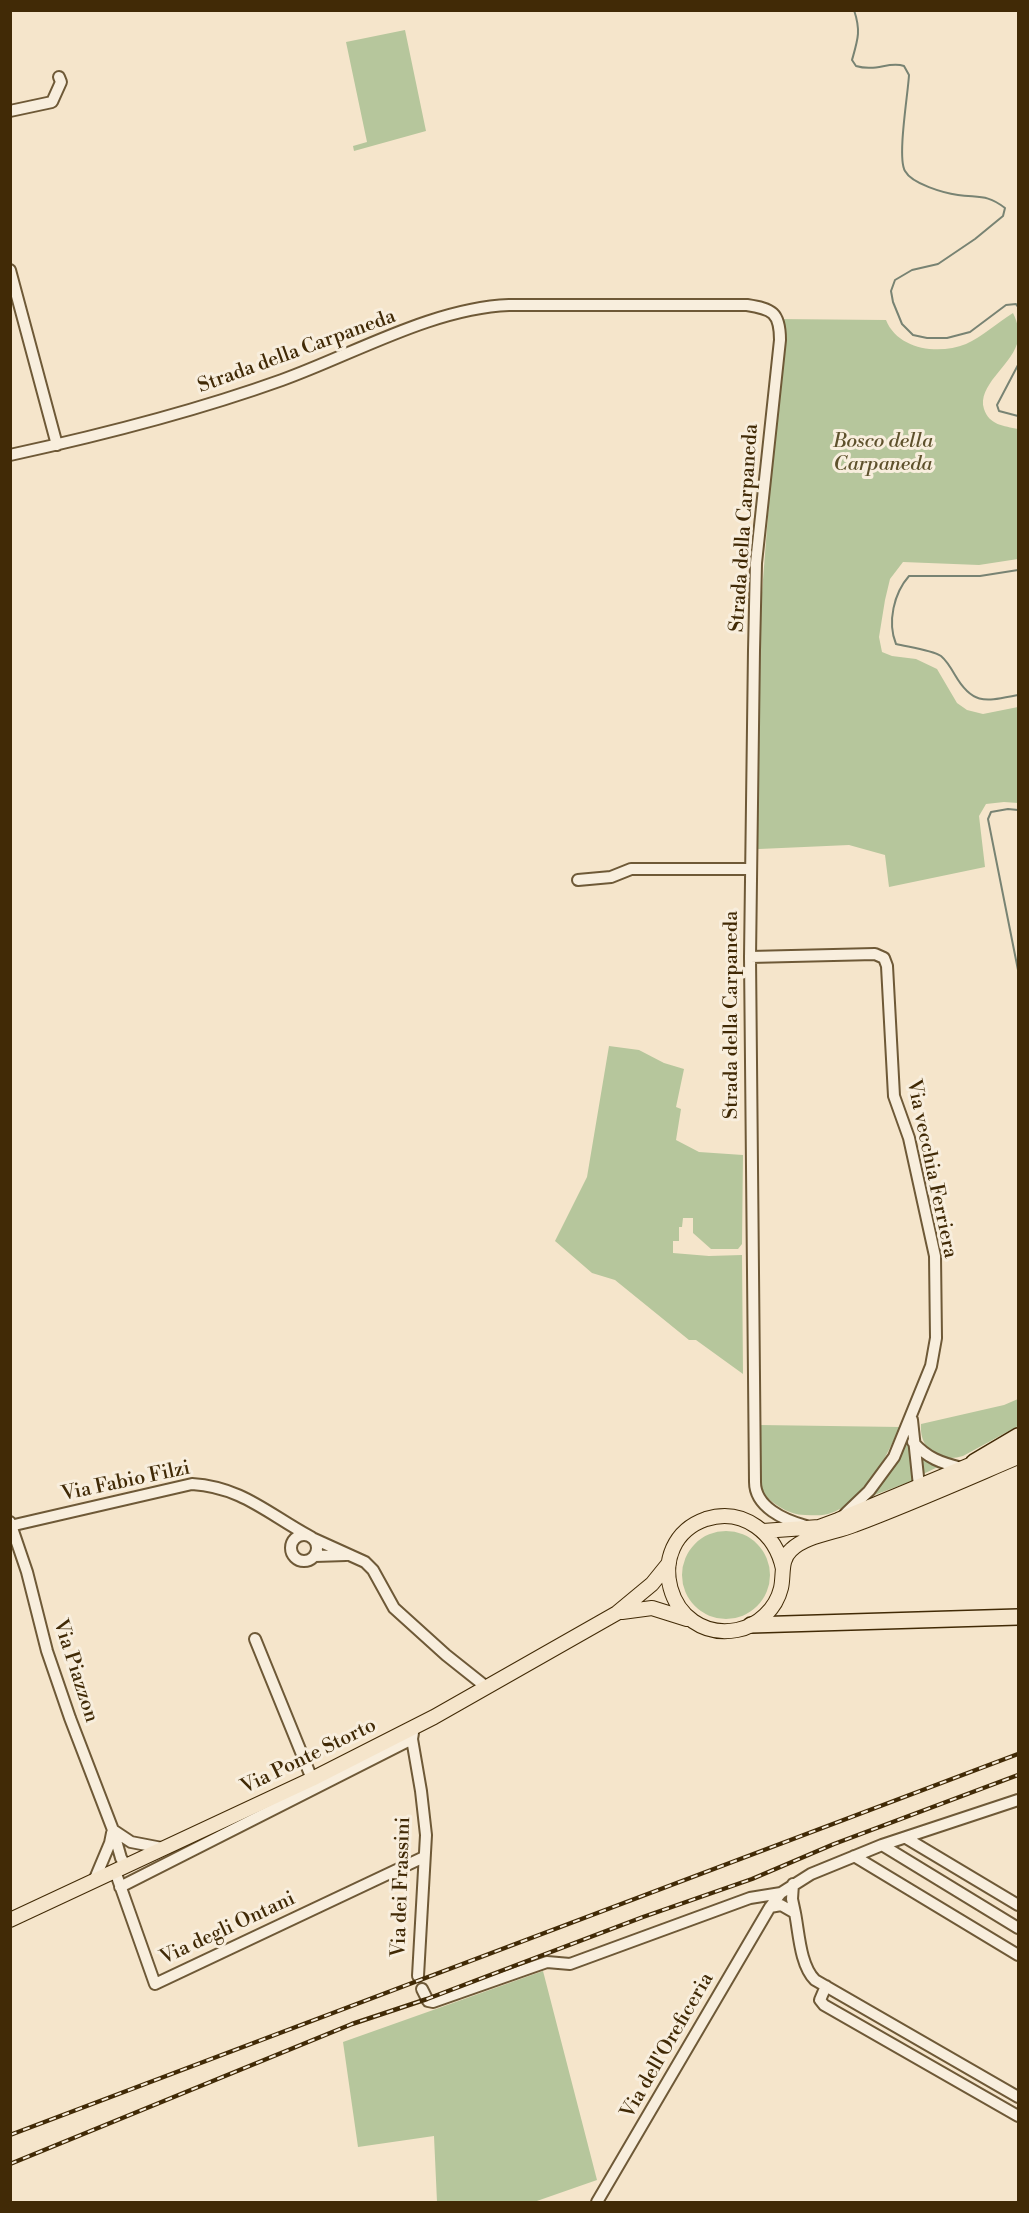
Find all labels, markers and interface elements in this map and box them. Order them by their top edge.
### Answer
street label: Strada della Carpaneda [195,305,399,399]
street label: Strada della Carpaneda [726,423,764,633]
park label: Bosco della Carpaneda [833,430,933,477]
street label: Strada della Carpaneda [720,911,744,1119]
street label: Via vecchia Ferriera [900,1078,962,1260]
street label: Via Fabio Filzi [59,1457,193,1507]
street label: Via Piazzon [47,1617,103,1725]
street label: Via Ponte Storto [237,1714,381,1800]
street label: Via dei Frassini [388,1816,416,1958]
street label: Via degli Ontani [157,1887,299,1971]
street label: Via dell'Oreficeria [617,1969,719,2123]

